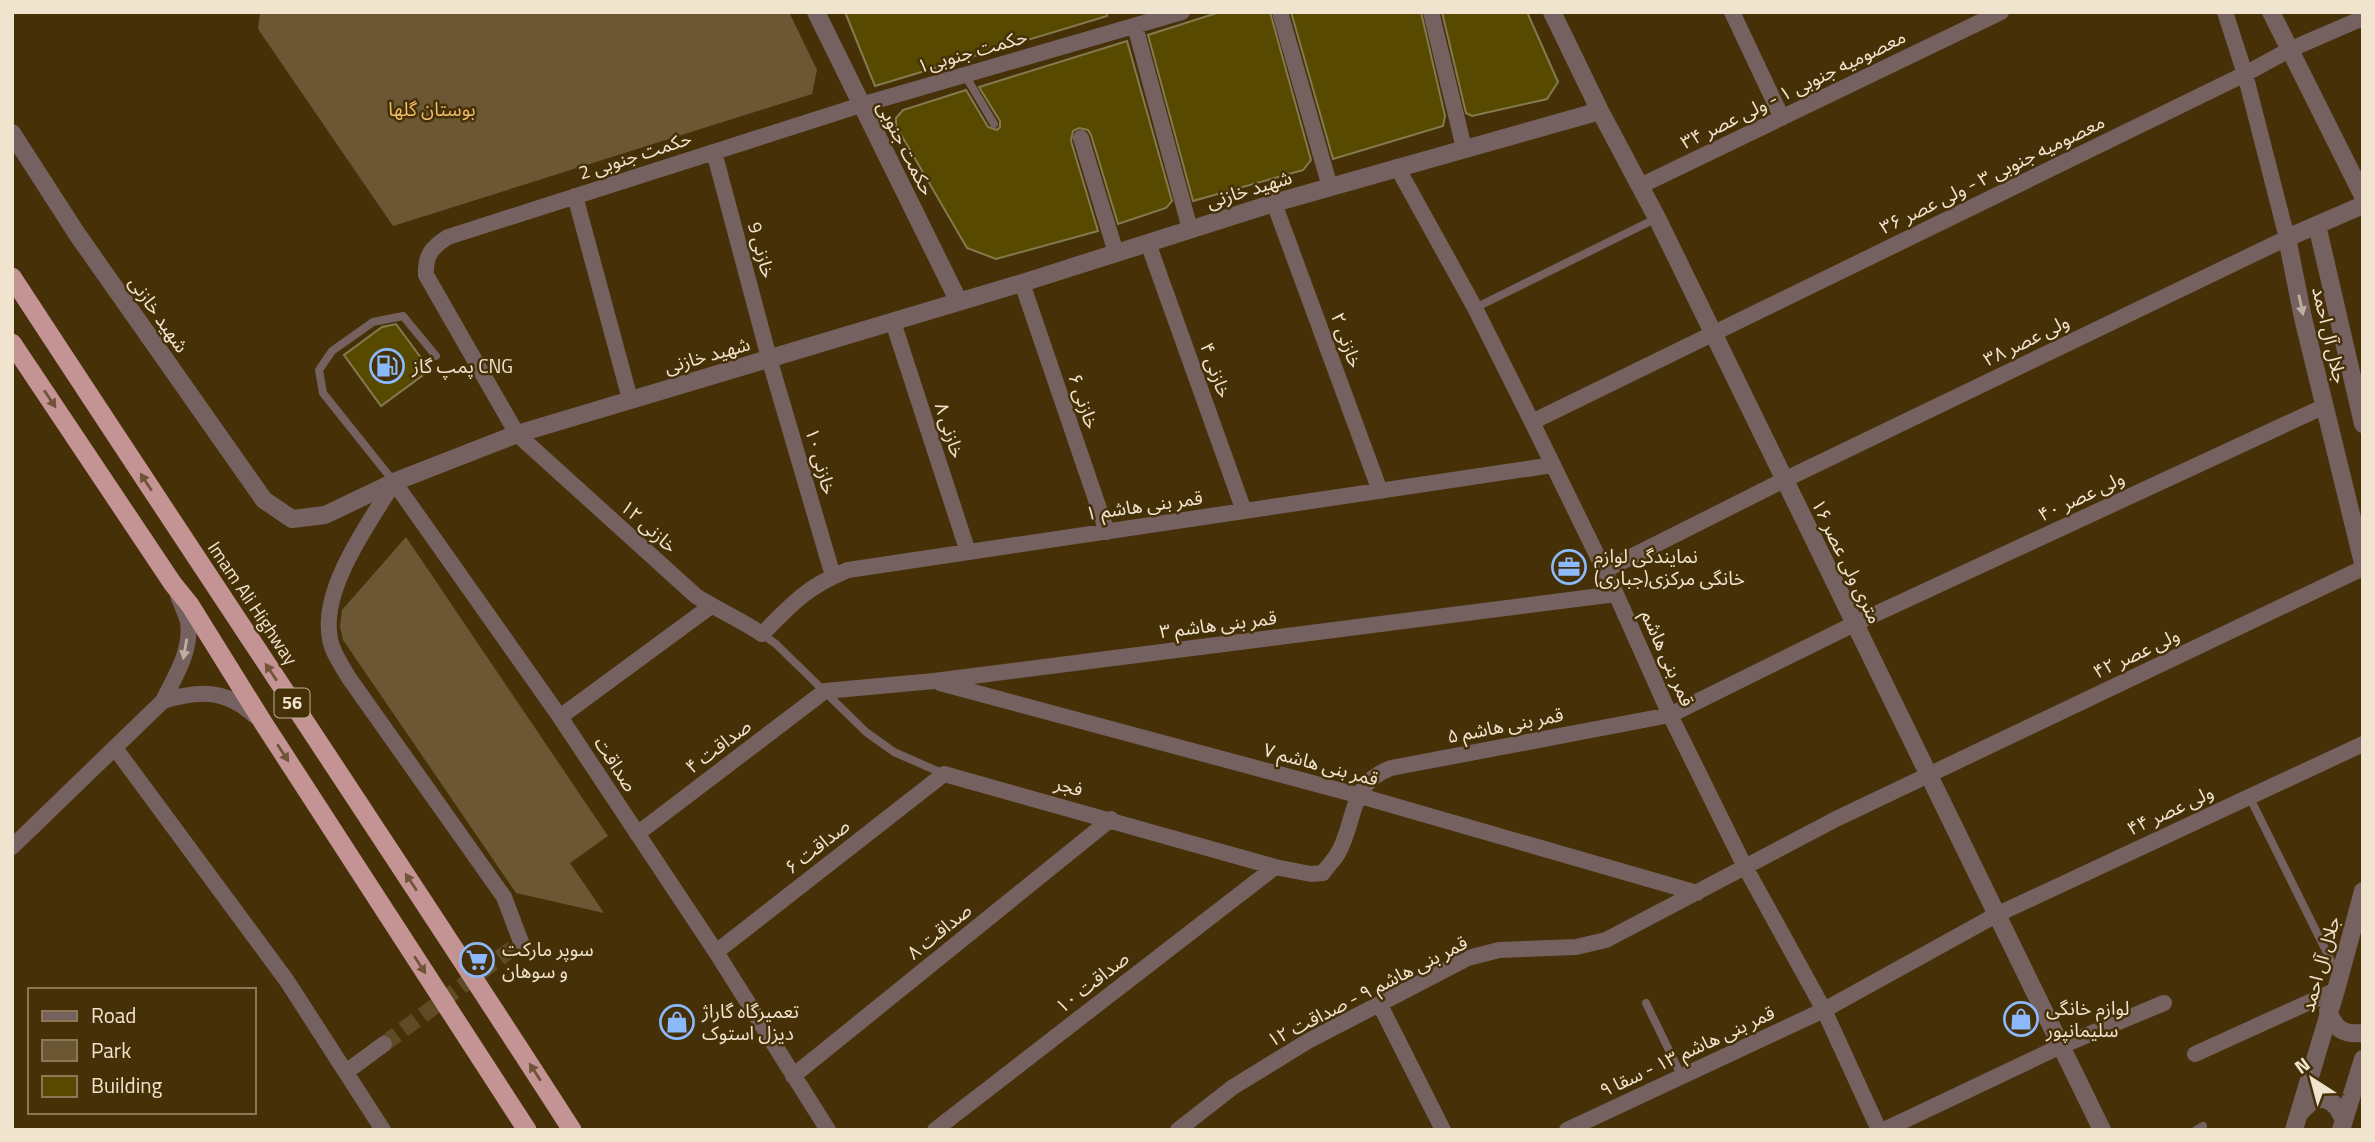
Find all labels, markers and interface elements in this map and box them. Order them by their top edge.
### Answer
street label: حکمت جنوبی۱ [913,21,1030,80]
street label: معصومیه جنوبی ۱ - ولی عصر ۳۴ [1675,21,1910,156]
park label: بوستان گلها [388,94,476,123]
street label: حکمت جنوبی [870,96,943,200]
street label: معصومیه جنوبی ۳ - ولی عصر ۳۶ [1874,106,2109,241]
street label: حکمت جنوبی 2 [575,123,695,186]
street label: شهید خازنی [1202,162,1295,215]
street label: خازنی 9 [741,219,784,281]
street label: شهید خازنی [122,269,197,358]
street label: جلال آل احمد [2305,284,2356,386]
one-way arrow [2295,294,2306,316]
street label: ولی عصر ۳۸ [1978,306,2074,373]
street label: خازنی ۲ [1324,308,1371,372]
street label: شهید خازنی [661,328,753,381]
street label: خازنی ۴ [1193,338,1240,402]
fuel station icon: پمپ گاز CNG [368,347,406,385]
place label: پمپ گاز CNG [411,351,513,380]
street label: خازنی ۶ [1061,369,1108,433]
one-way arrow [43,390,56,409]
street label: خازنی ۸ [928,398,973,462]
street label: خازنی ۱۰ [798,424,845,498]
street label: ولی عصر ۴۰ [2033,463,2129,528]
one-way arrow [139,473,153,491]
street label: قمر بنی هاشم ۱ [1083,482,1205,528]
street label: خازنی ۱۲ [614,492,684,559]
street label: ۱۶ متری ولی عصر [1805,493,1890,628]
street label: Imam Ali Highway [201,535,306,671]
place label: نمایندگی لوازم خانگی مرکزی(جباری) [1594,541,1745,592]
office icon: نمایندگی لوازم خانگی مرکزی(جباری) [1550,548,1588,586]
street label: قمر بنی هاشم ۳ [1158,602,1278,646]
street label: قمر بنی هاشم [1633,605,1703,711]
street label: ولی عصر ۴۲ [2088,620,2184,685]
one-way arrow [180,638,191,660]
one-way arrow [265,662,278,682]
road number: 56 [274,688,310,718]
street label: قمر بنی هاشم ۵ [1444,699,1566,751]
street label: صداقت ۴ [679,711,757,780]
street label: صداقت [588,730,645,797]
street label: قمر بنی هاشم ۷ [1260,734,1382,794]
one-way arrow [276,744,289,763]
street label: فجر [1051,768,1086,803]
street label: ولی عصر ۴۴ [2122,777,2218,842]
street label: صداقت ۶ [778,811,856,880]
one-way arrow [405,872,418,891]
street label: صداقت ۸ [900,895,977,966]
street label: جلال آل احمد [2292,912,2347,1015]
street label: قمر بنی هاشم ۹ - صداقت ۱۲ [1261,927,1473,1055]
place label: سوپر مارکت و سوهان [502,934,594,985]
supermarket icon: سوپر مارکت و سوهان [458,941,496,979]
street label: صداقت ۱۰ [1048,943,1135,1020]
one-way arrow [413,955,426,974]
legend [28,988,256,1114]
place label: لوازم خانگی سلیمانپور [2045,993,2130,1044]
place label: تعمیرگاه گاراژ دیزل استوک [701,996,799,1047]
street label: قمر بنی هاشم ۱۳ - سقا ۹ [1594,997,1780,1105]
text: Road [91,999,136,1031]
shop icon: لوازم خانگی سلیمانپور [2002,1000,2040,1038]
shop icon: تعمیرگاه گاراژ دیزل استوک [658,1003,696,1041]
text: Park [91,1034,131,1066]
north arrow [2277,1044,2347,1114]
text: N [2288,1049,2316,1080]
one-way arrow [529,1063,542,1082]
text: Building [91,1069,163,1101]

